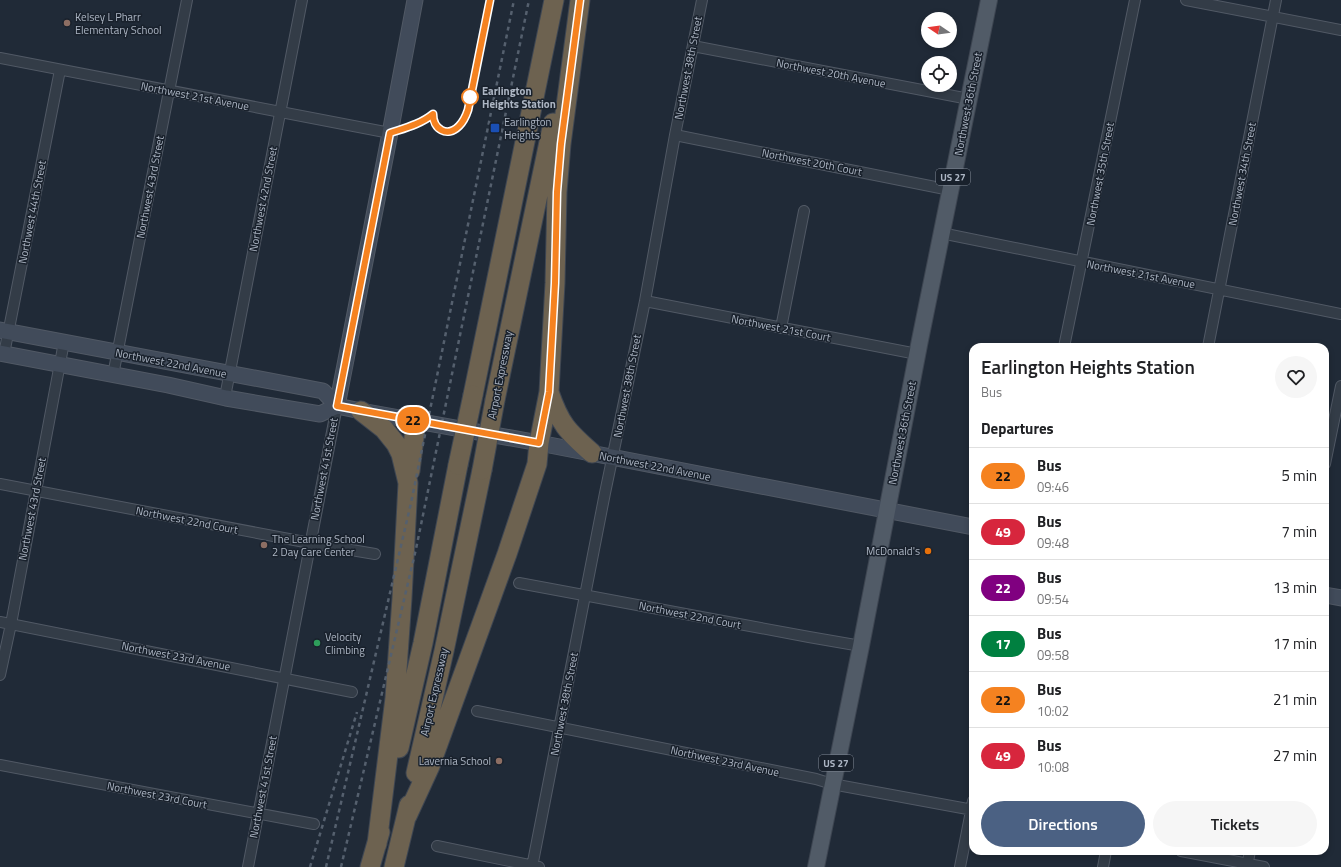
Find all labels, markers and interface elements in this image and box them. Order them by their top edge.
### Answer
place label: Kelsey L Pharr Elementary School [75,9,162,38]
north arrow [921,12,957,48]
map controls [921,12,957,92]
street label: Northwest 38th Street [670,15,706,121]
marker: Kelsey L Pharr Elementary School [62,18,72,28]
street label: Northwest 36th Street [950,51,986,157]
street label: Northwest 20th Avenue [775,55,887,92]
button: locate [921,56,957,92]
street label: Northwest 21st Avenue [139,78,251,114]
place label: Earlington Heights Station [482,83,556,112]
marker: Earlington Heights Station [461,88,479,106]
place label: Earlington Heights [504,114,552,143]
street label: Northwest 35th Street [1082,121,1118,227]
street label: Northwest 34th Street [1224,121,1260,227]
marker: Earlington Heights [489,122,501,134]
street label: Northwest 43rd Street [132,134,168,240]
street label: Northwest 20th Court [761,144,864,180]
street label: Northwest 42nd Street [245,145,281,253]
street label: Northwest 44th Street [14,159,50,265]
road number: US 27 [936,169,970,185]
street label: Northwest 21st Avenue [1085,256,1197,292]
street label: Northwest 21st Court [730,311,832,346]
street label: Airport Expressway [484,329,517,421]
street label: Northwest 38th Street [609,333,645,439]
street label: Northwest 22nd Avenue [114,344,228,382]
text: Earlington Heights Station [981,352,1195,381]
button: heart [1275,356,1317,398]
street label: Northwest 36th Street [884,380,920,486]
text: Bus [981,382,1002,402]
line badge: 22 [395,407,431,433]
text: 22 [405,409,421,430]
street label: Northwest 41st Street [306,416,342,522]
text: Departures [981,417,1054,440]
street label: Northwest 22nd Avenue [598,447,712,485]
text: Bus [1037,454,1062,477]
street label: Northwest 43rd Street [14,456,50,562]
text: 5 min [1281,464,1317,487]
text: 22 [995,465,1011,486]
text: 09:46 [1037,477,1069,497]
street label: Northwest 22nd Court [135,502,240,538]
text: Bus [1037,510,1062,533]
text: 7 min [1281,520,1317,543]
text: 49 [995,521,1011,542]
place label: The Learning School 2 Day Care Center [272,531,365,560]
text: 09:48 [1037,533,1069,553]
marker: The Learning School 2 Day Care Center [259,540,269,550]
place label: McDonald's [866,543,920,559]
marker: McDonald's [923,546,933,556]
text: Bus [1037,566,1062,589]
text: 13 min [1273,576,1317,599]
text: 22 [995,577,1011,598]
text: 09:54 [1037,589,1069,609]
street label: Northwest 22nd Court [638,597,743,633]
text: Bus [1037,622,1062,645]
place label: Velocity Climbing [325,629,365,658]
text: 17 min [1273,632,1317,655]
text: 17 [995,633,1011,654]
street label: Northwest 23rd Avenue [120,638,232,674]
marker: Velocity Climbing [312,638,322,648]
text: 09:58 [1037,645,1069,665]
street label: Airport Expressway [416,646,452,738]
street label: Northwest 38th Street [546,651,582,757]
text: Bus [1037,678,1062,701]
text: 21 min [1273,688,1317,711]
text: 22 [995,689,1011,710]
text: 10:02 [1037,701,1069,721]
street label: Northwest 41st Street [245,734,281,840]
text: Bus [1037,734,1062,757]
street label: Northwest 23rd Avenue [669,742,781,780]
text: 27 min [1273,744,1317,767]
text: 49 [995,745,1011,766]
place label: Lavernia School [419,753,491,769]
road number: US 27 [819,755,853,771]
marker: Lavernia School [494,756,504,766]
text: 10:08 [1037,757,1069,777]
street label: Northwest 23rd Court [106,777,208,813]
button: Directions [981,801,1145,847]
button: Tickets [1153,801,1317,847]

